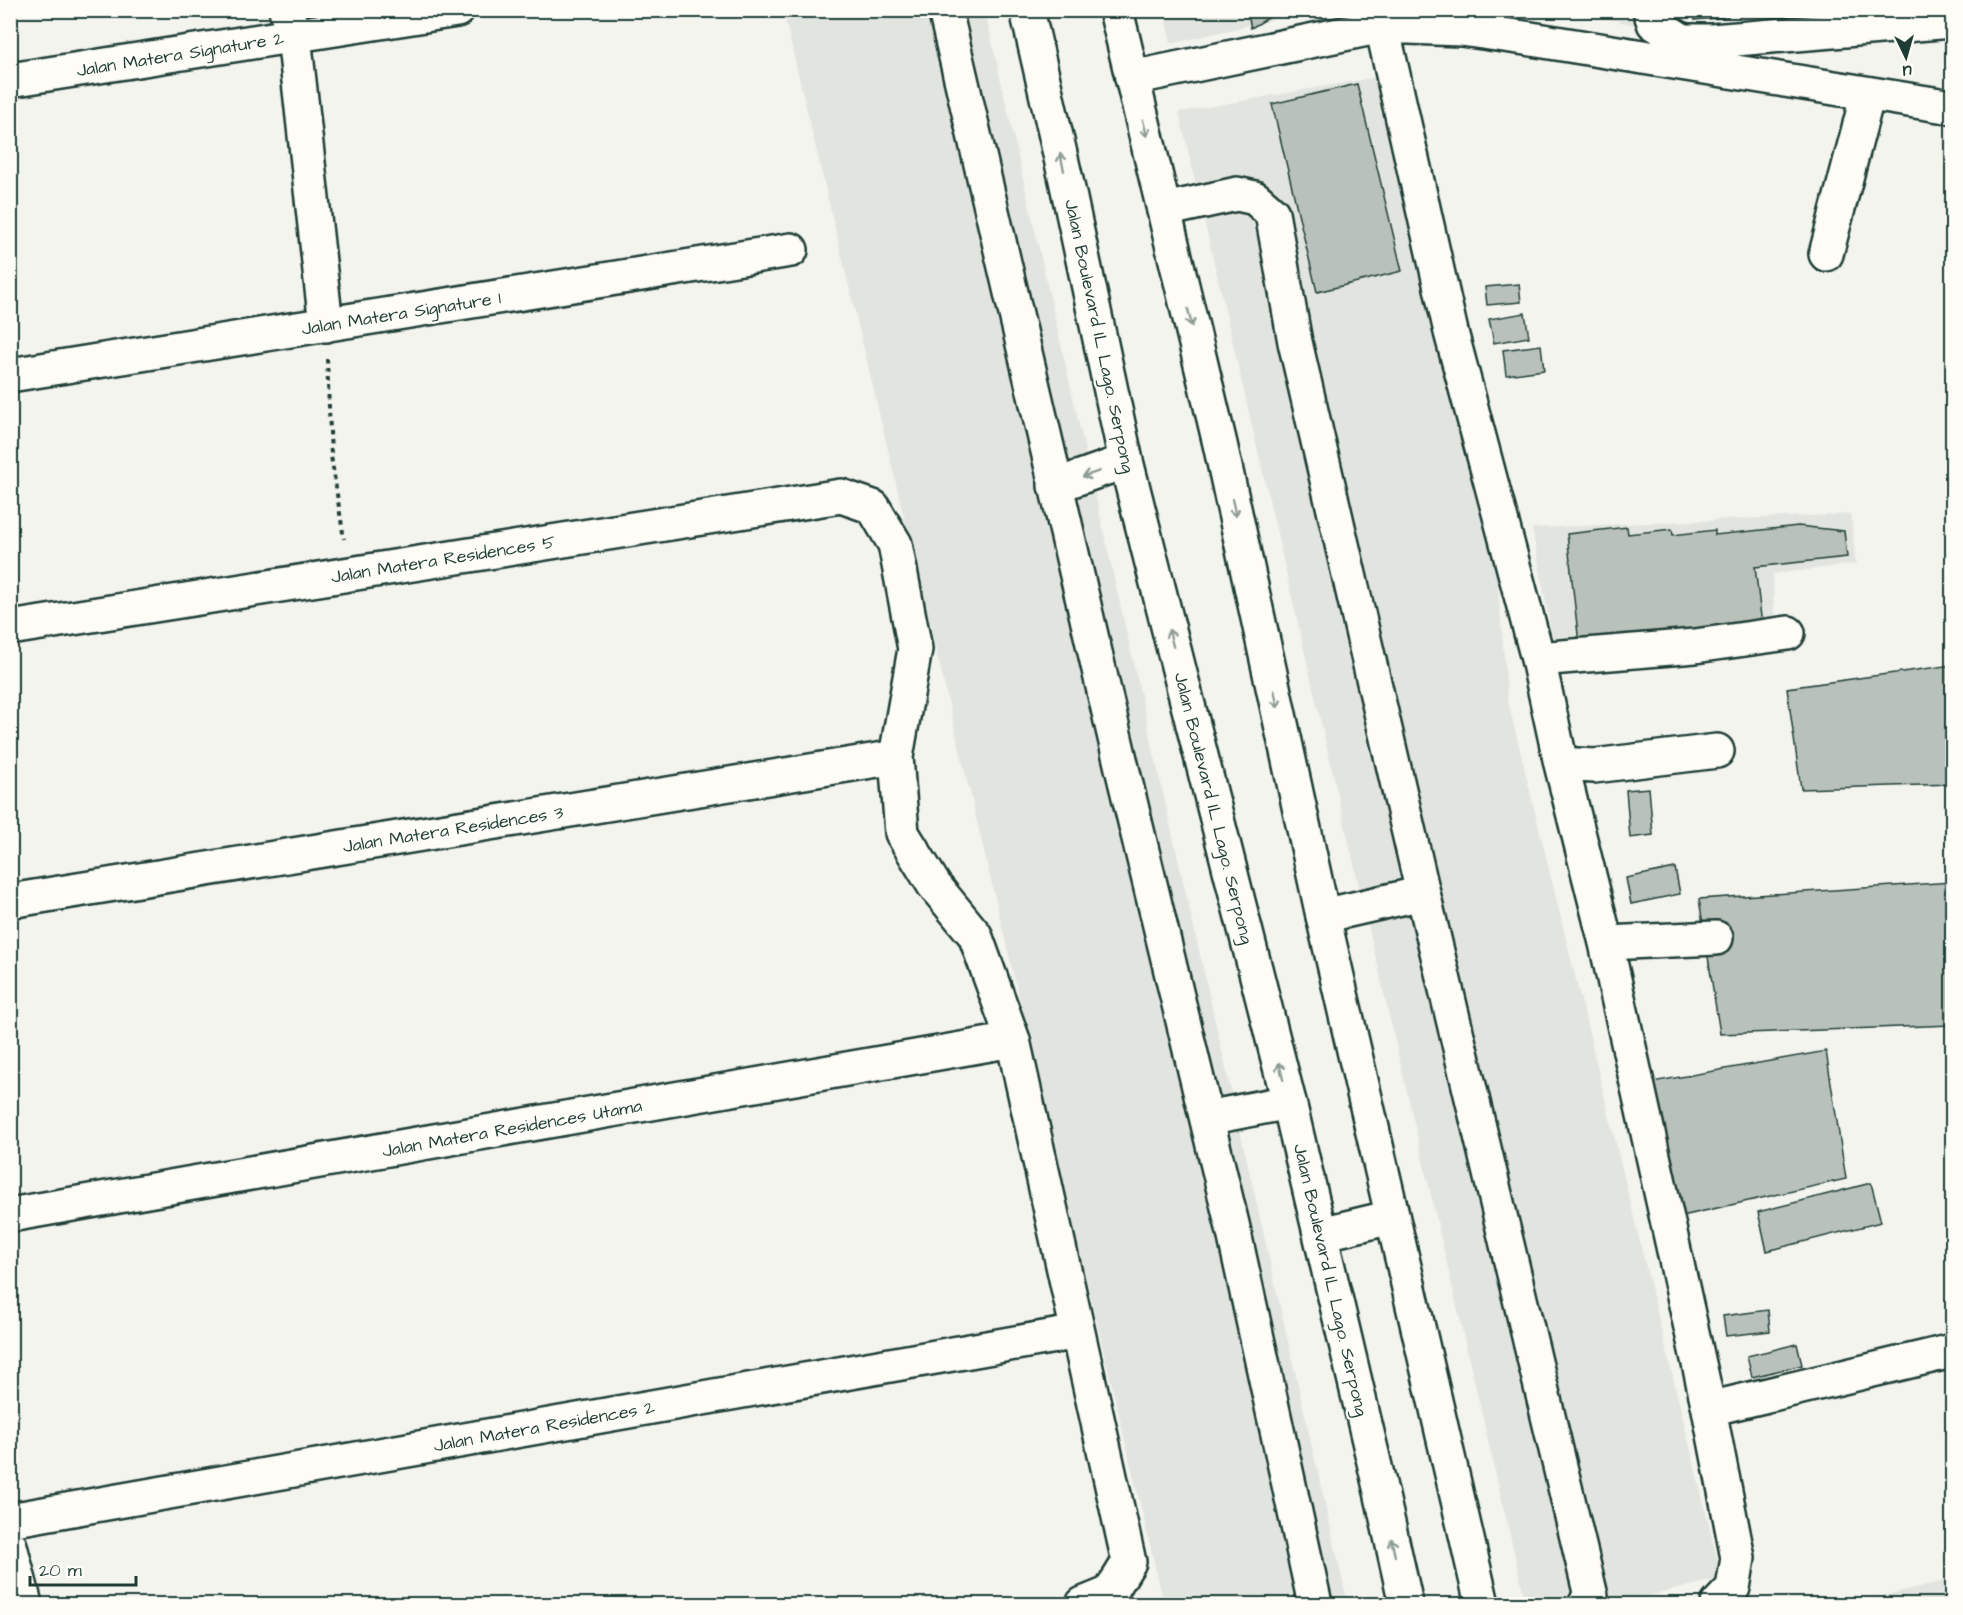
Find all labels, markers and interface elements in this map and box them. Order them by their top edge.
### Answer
street label: Jalan Matera Signature 2 [75,26,286,84]
north arrow [1876,27,1936,87]
text: U [1902,60,1913,82]
one-way arrow [1139,119,1151,138]
one-way arrow [1056,152,1068,171]
street label: Jalan Boulevard IL Lago. Serpong [1057,197,1141,475]
street label: Jalan Matera Signature 1 [300,285,503,343]
one-way arrow [1185,308,1197,327]
one-way arrow [1082,470,1101,481]
one-way arrow [1229,498,1241,517]
street label: Jalan Matera Residences 5 [329,529,557,590]
one-way arrow [1164,629,1176,648]
street label: Jalan Boulevard IL Lago. Serpong [1167,670,1259,947]
one-way arrow [1271,688,1282,708]
street label: Jalan Matera Residences 3 [341,800,565,859]
one-way arrow [1275,1062,1286,1081]
street label: Jalan Matera Residences Utama [380,1093,644,1164]
street label: Jalan Boulevard IL Lago. Serpong [1286,1141,1374,1419]
street label: Jalan Matera Residences 2 [432,1395,657,1458]
one-way arrow [1387,1538,1399,1557]
scale bar [30,1549,136,1587]
text: 20 m [39,1558,82,1583]

